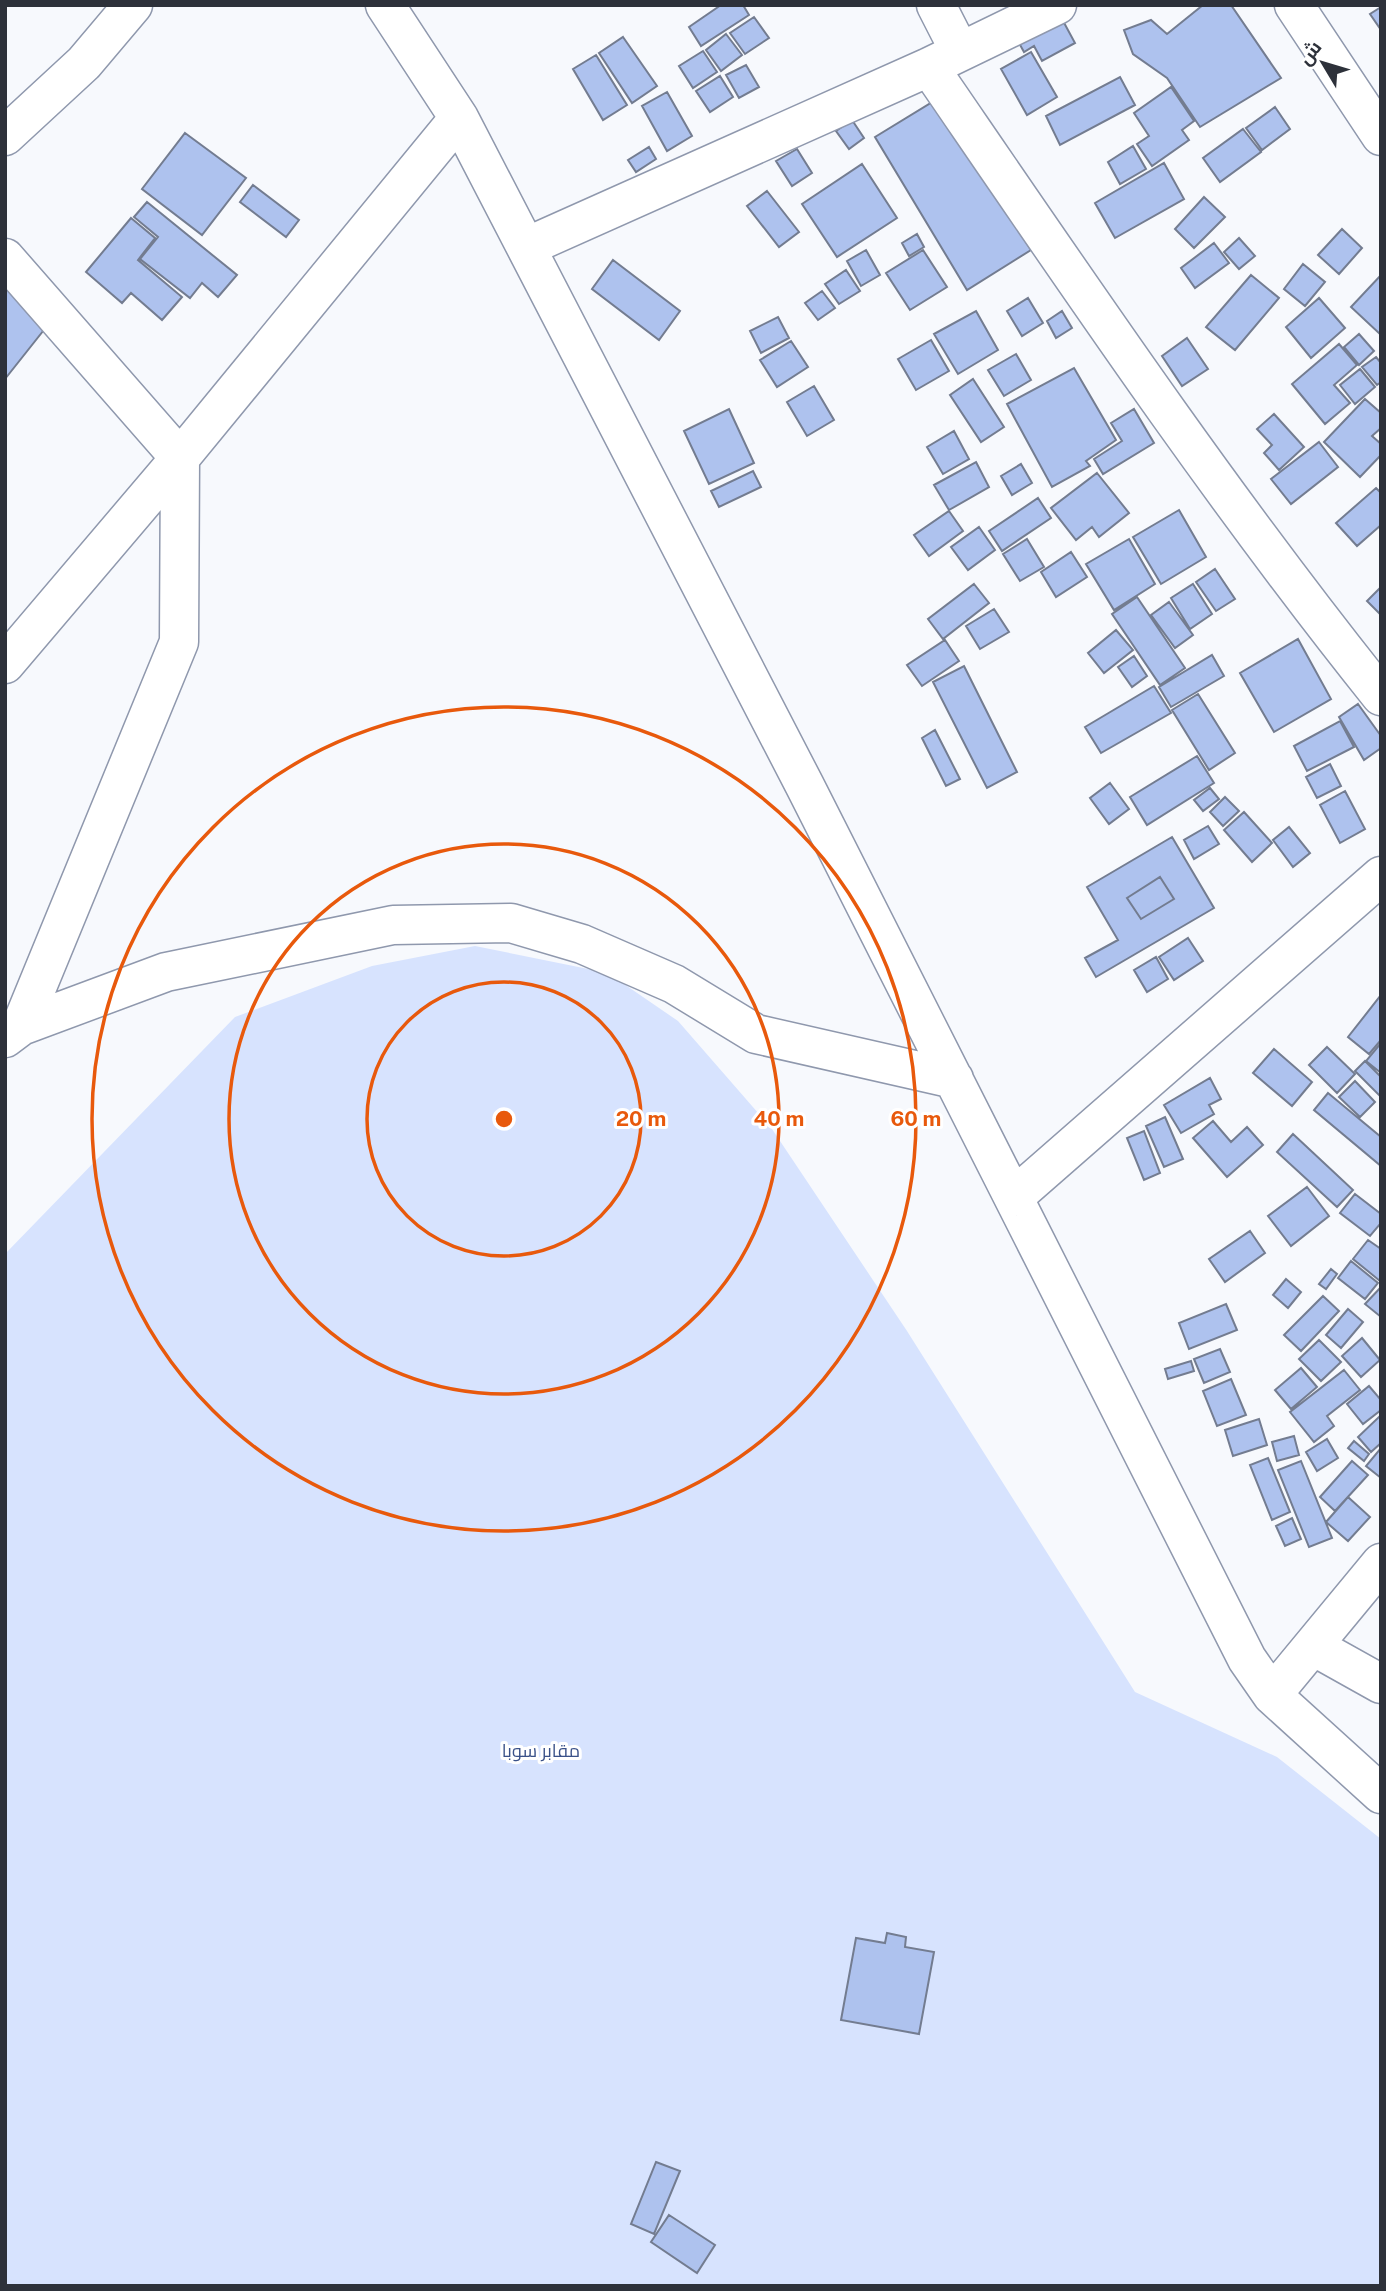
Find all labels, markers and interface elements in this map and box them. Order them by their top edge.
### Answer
north arrow [1288,28,1358,98]
text: ش [1293,36,1327,70]
text: 20 m [616,1106,666,1131]
text: 40 m [754,1106,804,1131]
text: 60 m [891,1106,941,1131]
centre of rings [492,1107,516,1131]
park label: مقابر سوبا [502,1740,580,1762]

